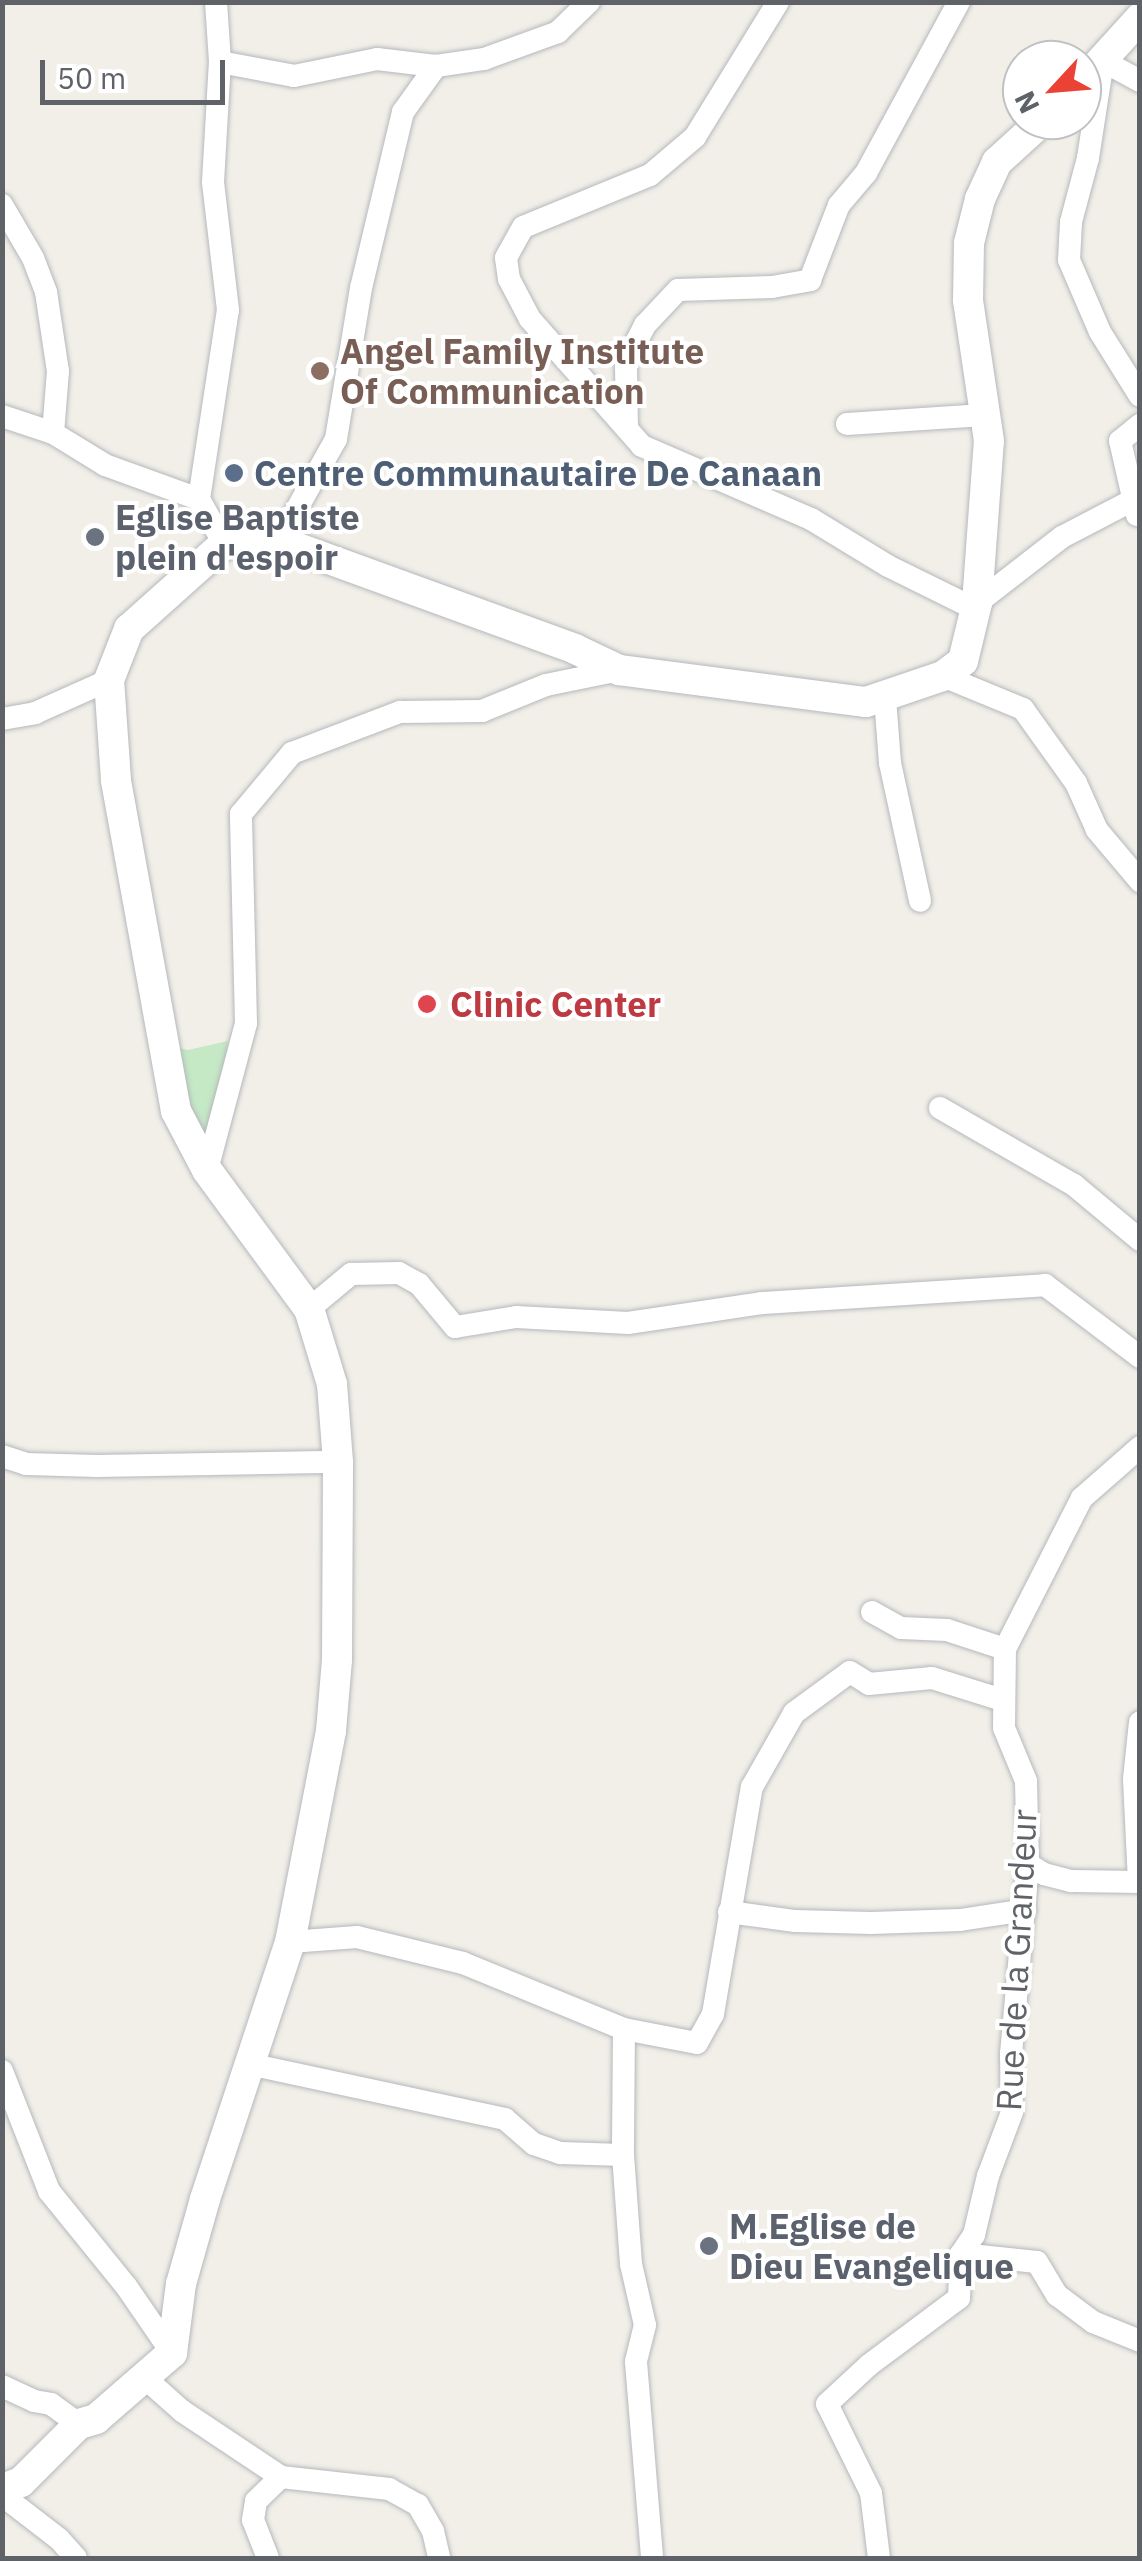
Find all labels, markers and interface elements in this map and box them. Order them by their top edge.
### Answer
scale bar [45,40,230,102]
north arrow [1002,40,1102,140]
text: 50 m [57,58,126,97]
text: N [1005,85,1047,120]
place label: Angel Family Institute Of Communication [340,330,704,412]
marker: Angel Family Institute Of Communication [309,360,331,382]
place label: Centre Communautaire De Canaan [254,452,822,494]
marker: Centre Communautaire De Canaan [223,462,245,484]
place label: Eglise Baptiste plein d'espoir [115,496,360,578]
marker: Eglise Baptiste plein d'espoir [84,526,106,548]
place label: Clinic Center [450,983,661,1025]
marker: Clinic Center [414,991,440,1017]
street label: Rue de la Grandeur [987,1808,1045,2112]
place label: M.Eglise de Dieu Evangelique [729,2205,1014,2287]
marker: M.Eglise de Dieu Evangelique [698,2235,720,2257]

